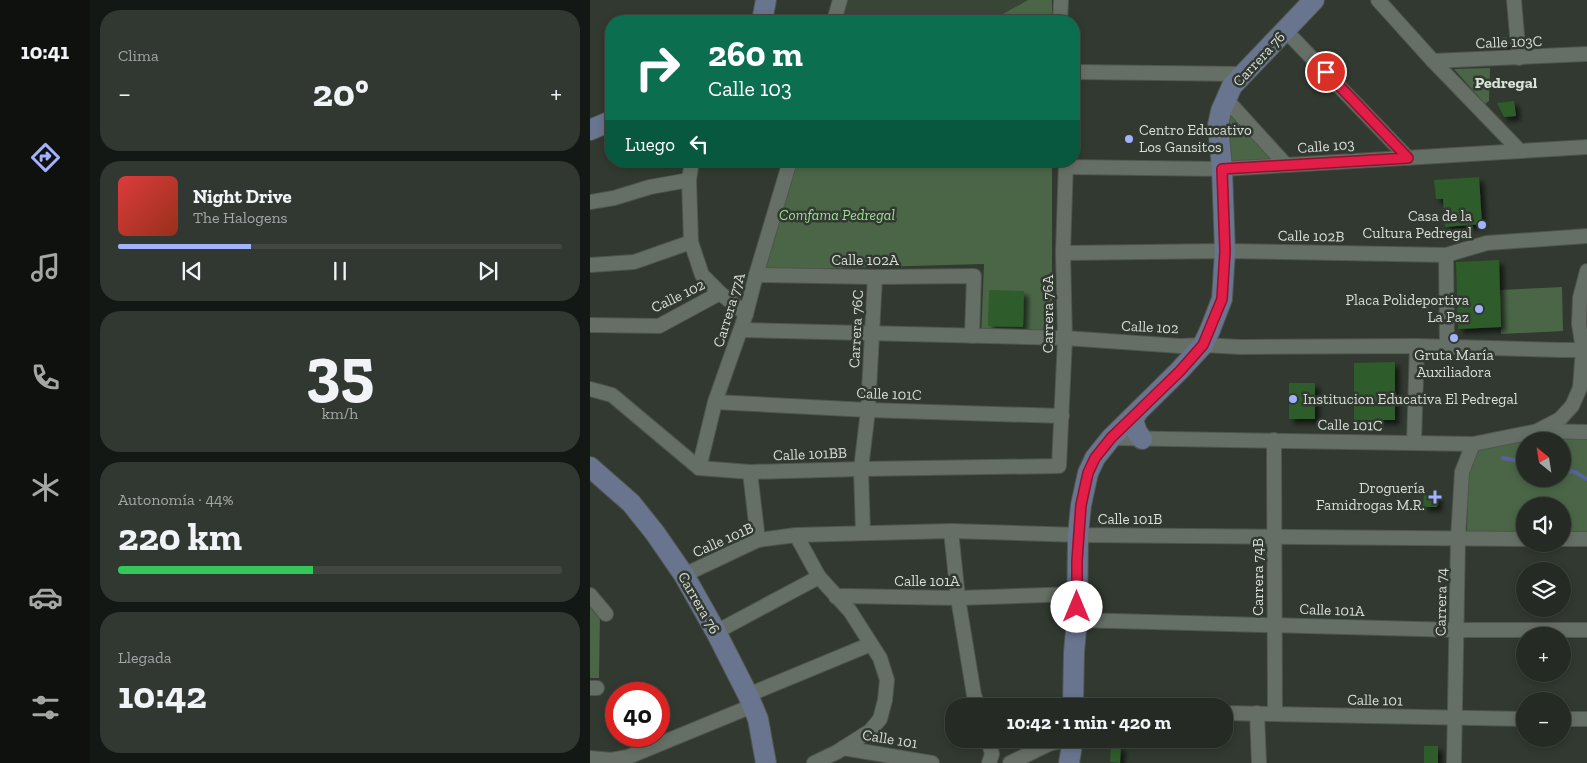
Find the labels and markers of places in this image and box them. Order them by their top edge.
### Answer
pin [1305,51,1347,93]
place label: Centro Educativo Los Gansitos [1139,121,1252,156]
marker: Centro Educativo Los Gansitos [1123,133,1135,145]
place label: Casa de la Cultura Pedregal [1363,207,1472,242]
marker: Casa de la Cultura Pedregal [1476,219,1488,231]
place label: Placa Polideportiva La Paz [1345,291,1469,326]
marker: Placa Polideportiva La Paz [1473,303,1485,315]
marker: Gruta María Auxiliadora [1448,332,1460,344]
place label: Gruta María Auxiliadora [1414,346,1494,381]
place label: Institucion Educativa El Pedregal [1303,390,1518,408]
marker: Institucion Educativa El Pedregal [1287,393,1299,405]
place label: Droguería Famidrogas M.R. [1316,479,1425,514]
marker: Droguería Famidrogas M.R. [1429,491,1441,503]

